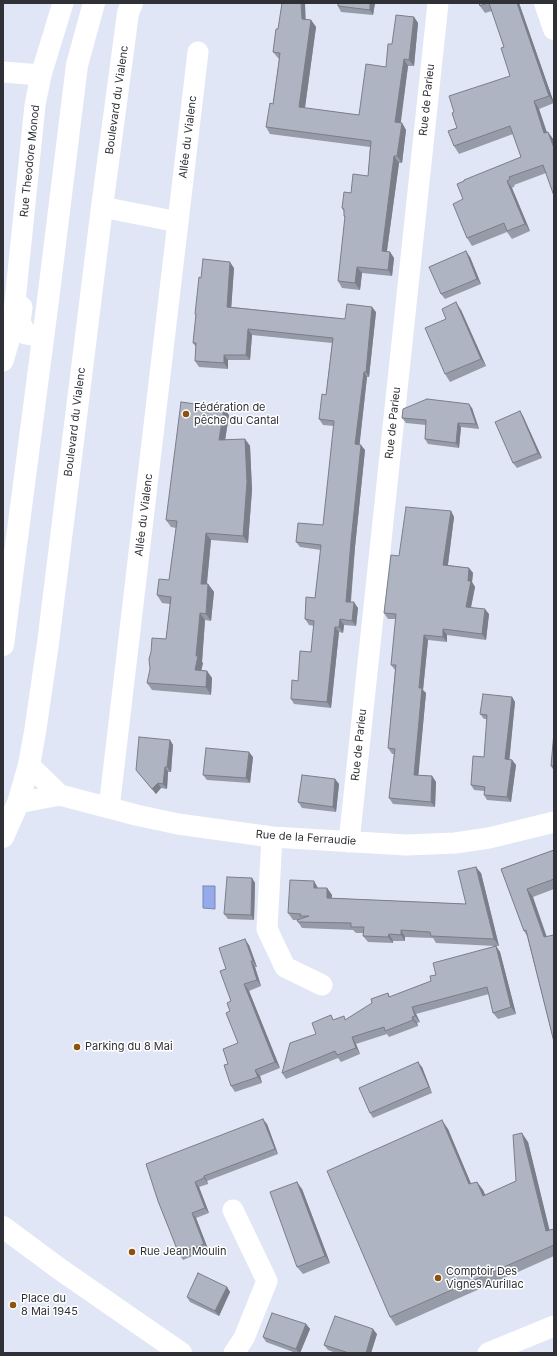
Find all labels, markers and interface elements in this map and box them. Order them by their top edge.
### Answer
street label: Boulevard du Vialenc [103,45,131,155]
street label: Rue de Parieu [417,63,437,137]
street label: Allée du Vialenc [176,95,200,179]
street label: Rue Theodore Monod [18,104,42,218]
street label: Boulevard du Vialenc [62,367,88,477]
street label: Rue de Parieu [383,386,403,460]
place label: Fédération de pêche du Cantal [194,401,279,427]
marker: Fédération de pêche du Cantal [181,409,191,419]
street label: Allée du Vialenc [132,473,156,557]
street label: Rue de Parieu [349,708,369,782]
street label: Rue de la Ferraudie [255,828,357,848]
place label: Parking du 8 Mai [85,1040,173,1054]
marker: Parking du 8 Mai [72,1042,82,1052]
place label: Rue Jean Moulin [140,1245,227,1259]
marker: Rue Jean Moulin [127,1247,137,1257]
place label: Comptoir Des Vignes Aurillac [446,1265,524,1291]
marker: Comptoir Des Vignes Aurillac [433,1273,443,1283]
place label: Place du 8 Mai 1945 [21,1292,78,1318]
marker: Place du 8 Mai 1945 [8,1300,18,1310]

